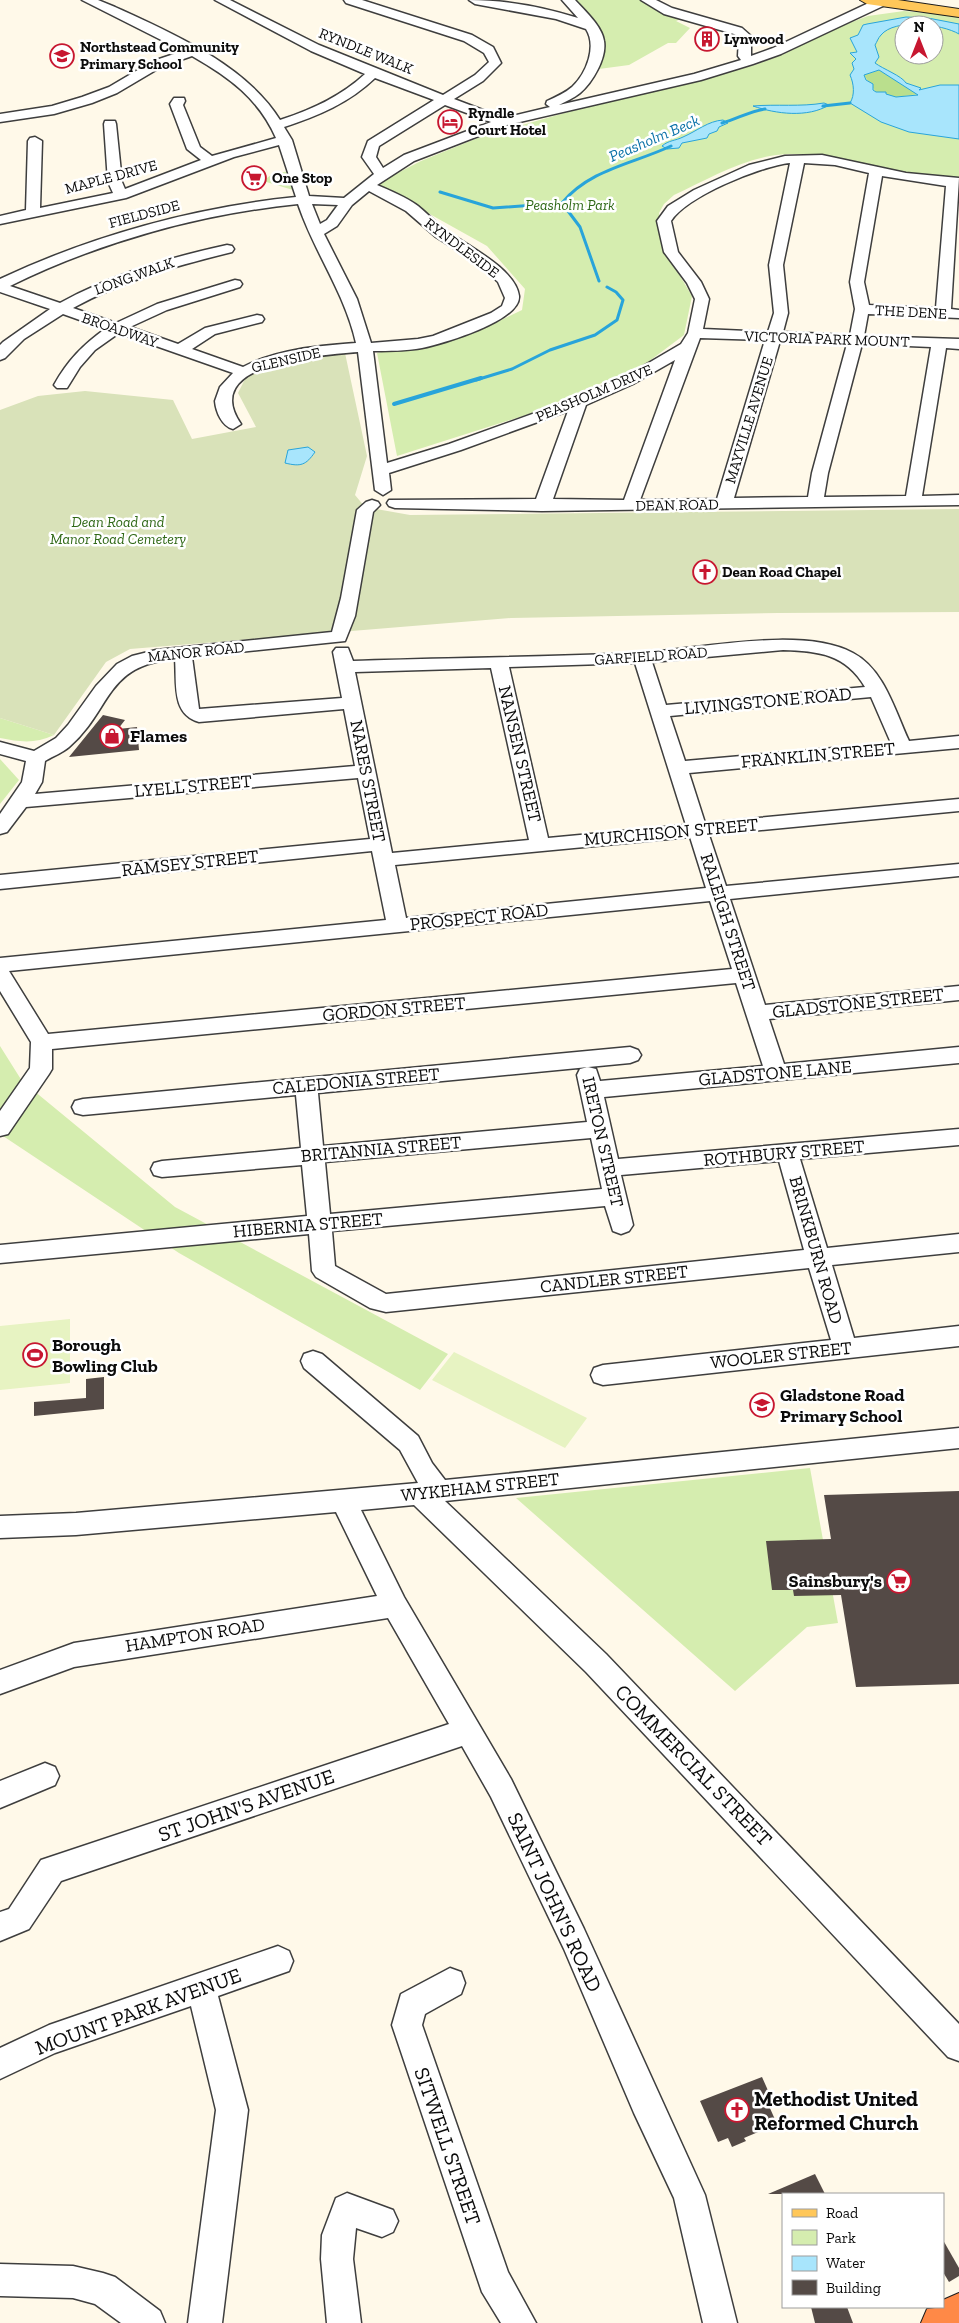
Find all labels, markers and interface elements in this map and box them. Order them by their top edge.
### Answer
north arrow [894,15,944,65]
text: N [914,19,925,36]
street label: RYNDLE WALK [316,24,416,78]
building icon: Lynwood [694,26,720,52]
place label: Lynwood [724,30,784,48]
place label: Northstead Community Primary School [80,38,239,73]
school or university icon: Northstead Community Primary School [49,43,75,69]
place label: Ryndle Court Hotel [468,104,546,139]
hotel icon: Ryndle Court Hotel [437,109,463,135]
water label: Peasholm Beck [606,110,702,166]
street label: MAPLE DRIVE [63,156,159,198]
supermarket icon: One Stop [241,165,267,191]
place label: One Stop [272,169,333,187]
street label: FIELDSIDE [107,196,182,232]
park label: Peasholm Park [525,196,615,214]
street label: RYNDLESIDE [421,214,503,282]
street label: LONG WALK [92,253,177,299]
street label: THE DENE [875,301,948,323]
street label: BROADWAY [79,309,161,352]
street label: VICTORIA PARK MOUNT [743,327,910,351]
street label: GLENSIDE [250,343,323,377]
street label: MAYVILLE AVENUE [721,354,777,486]
street label: PEASHOLM DRIVE [533,360,655,426]
street label: DEAN ROAD [635,495,719,515]
park label: Dean Road and Manor Road Cemetery [50,513,186,548]
church icon: Dean Road Chapel [692,559,718,585]
place label: Dean Road Chapel [722,563,841,581]
street label: MANOR ROAD [147,638,245,666]
street label: GARFIELD ROAD [594,643,708,669]
street label: LIVINGSTONE ROAD [683,683,853,719]
street label: NANSEN STREET [494,684,546,824]
street label: NARES STREET [345,718,391,844]
shop icon: Flames [99,723,125,749]
place label: Flames [130,725,187,747]
street label: FRANKLIN STREET [740,737,896,773]
street label: LYELL STREET [133,770,253,802]
street label: MURCHISON STREET [583,813,759,851]
street label: RAMSEY STREET [120,845,260,881]
street label: RALEIGH STREET [695,851,761,993]
street label: PROSPECT ROAD [409,899,549,935]
street label: GLADSTONE STREET [771,983,945,1023]
street label: GORDON STREET [322,992,466,1026]
street label: GLADSTONE LANE [698,1055,852,1091]
street label: CALEDONIA STREET [272,1063,440,1099]
street label: IRETON STREET [577,1075,629,1209]
street label: BRITANNIA STREET [300,1131,462,1167]
street label: ROTHBURY STREET [702,1135,866,1171]
street label: BRINKBURN ROAD [784,1174,848,1326]
street label: HIBERNIA STREET [232,1207,384,1243]
street label: CANDLER STREET [539,1260,689,1298]
place label: Borough Bowling Club [52,1334,158,1377]
street label: WOOLER STREET [709,1337,853,1373]
sports icon: Borough Bowling Club [22,1342,48,1368]
place label: Gladstone Road Primary School [780,1384,905,1427]
school or university icon: Gladstone Road Primary School [749,1392,775,1418]
street label: WYKEHAM STREET [400,1468,560,1506]
supermarket icon: Sainsbury's [886,1568,912,1594]
place label: Sainsbury's [789,1570,882,1592]
street label: HAMPTON ROAD [124,1613,266,1657]
street label: COMMERCIAL STREET [610,1679,778,1851]
street label: ST JOHN'S AVENUE [155,1763,337,1847]
street label: SAINT JOHN'S ROAD [502,1808,608,1996]
street label: MOUNT PARK AVENUE [32,1962,244,2060]
street label: SITWELL STREET [409,2064,487,2228]
place label: Methodist United Reformed Church [754,2086,919,2135]
church icon: Methodist United Reformed Church [724,2097,750,2123]
legend [782,2193,944,2308]
text: Road [826,2204,859,2222]
text: Park [826,2229,856,2247]
text: Water [826,2254,866,2272]
text: Building [826,2279,881,2297]

